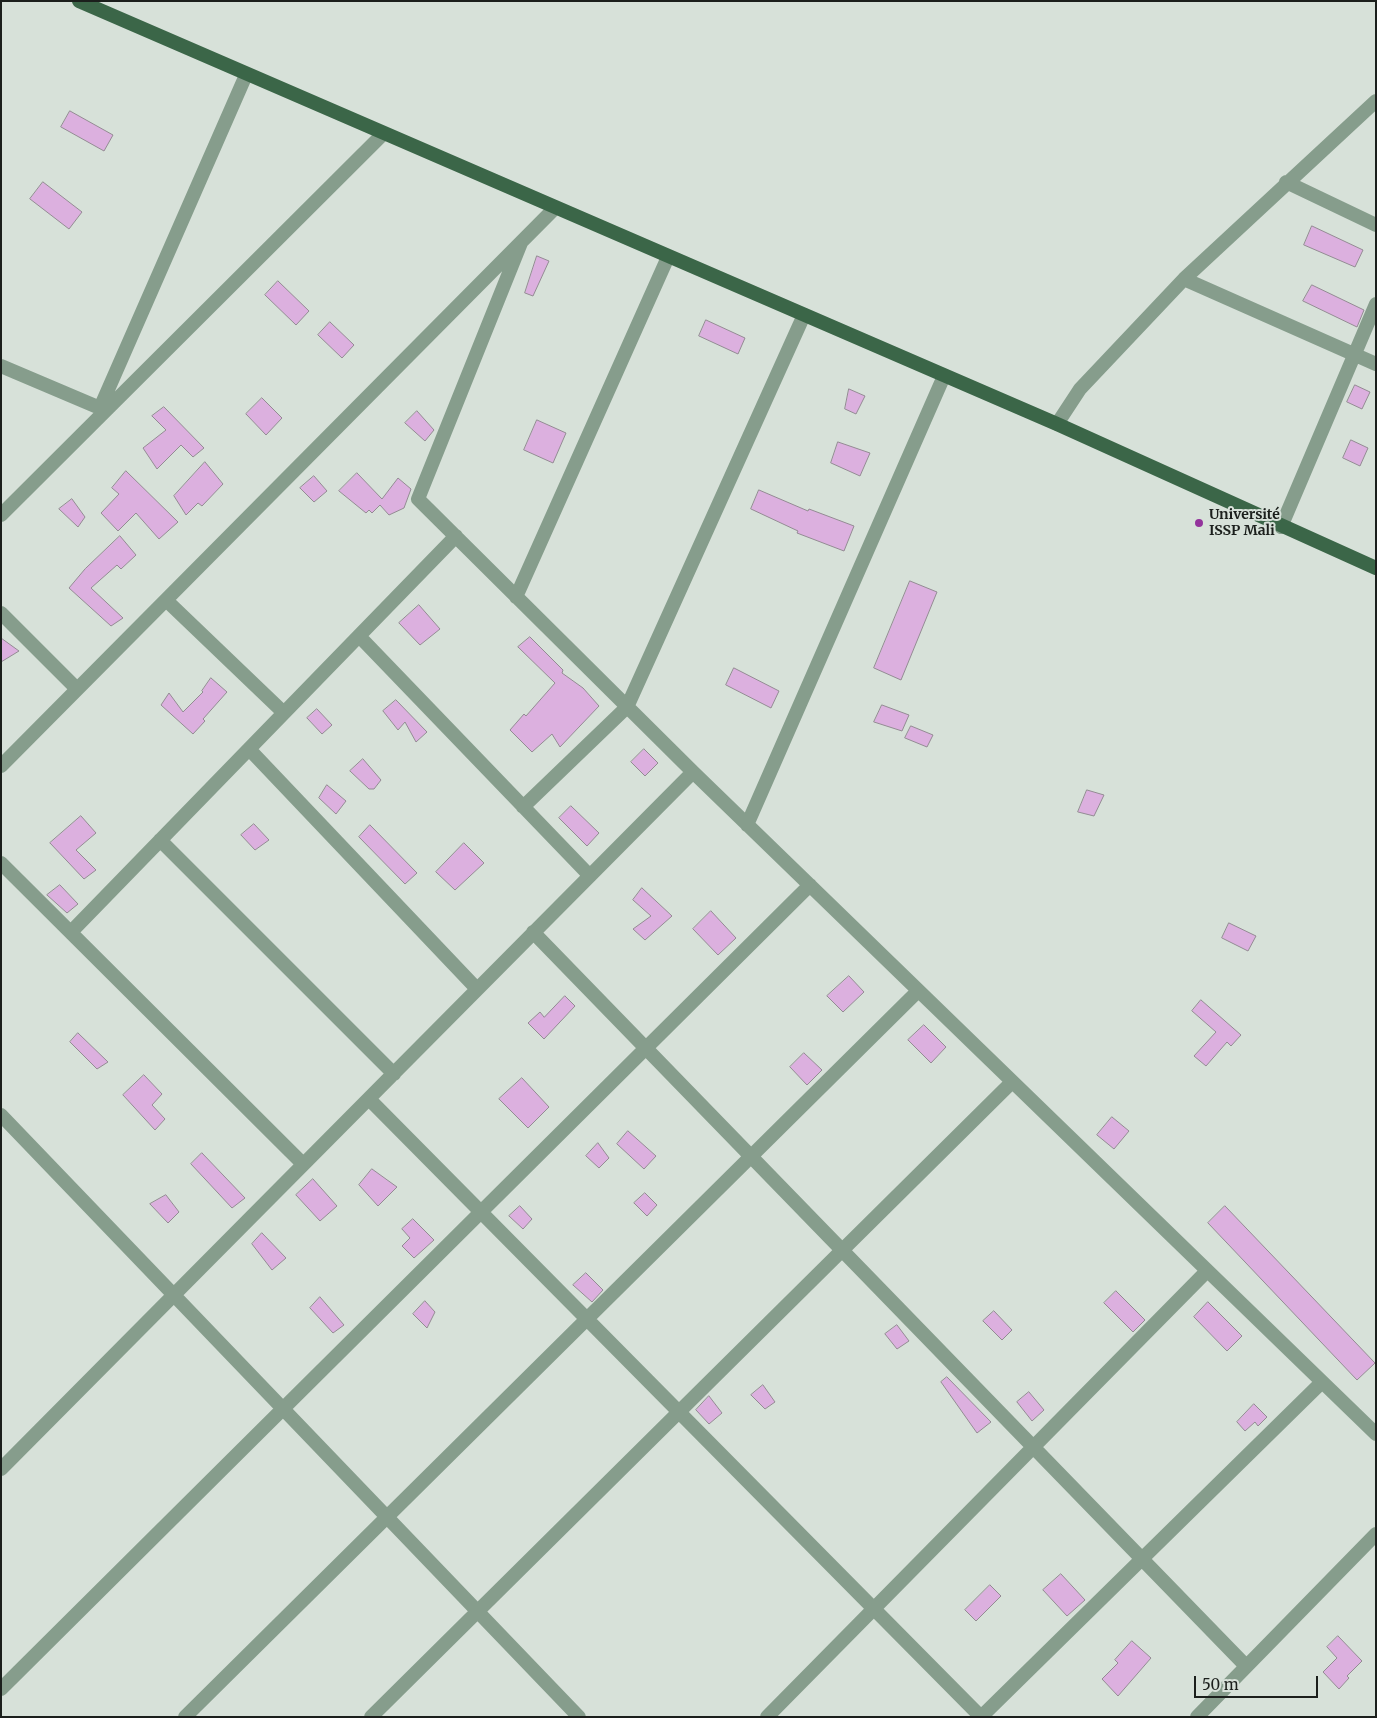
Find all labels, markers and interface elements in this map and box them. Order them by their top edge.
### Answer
place label: Université ISSP Mali [1209,507,1280,540]
marker: Université ISSP Mali [1193,517,1205,529]
scale bar [1197,1666,1321,1698]
text: 50 m [1202,1675,1239,1694]

